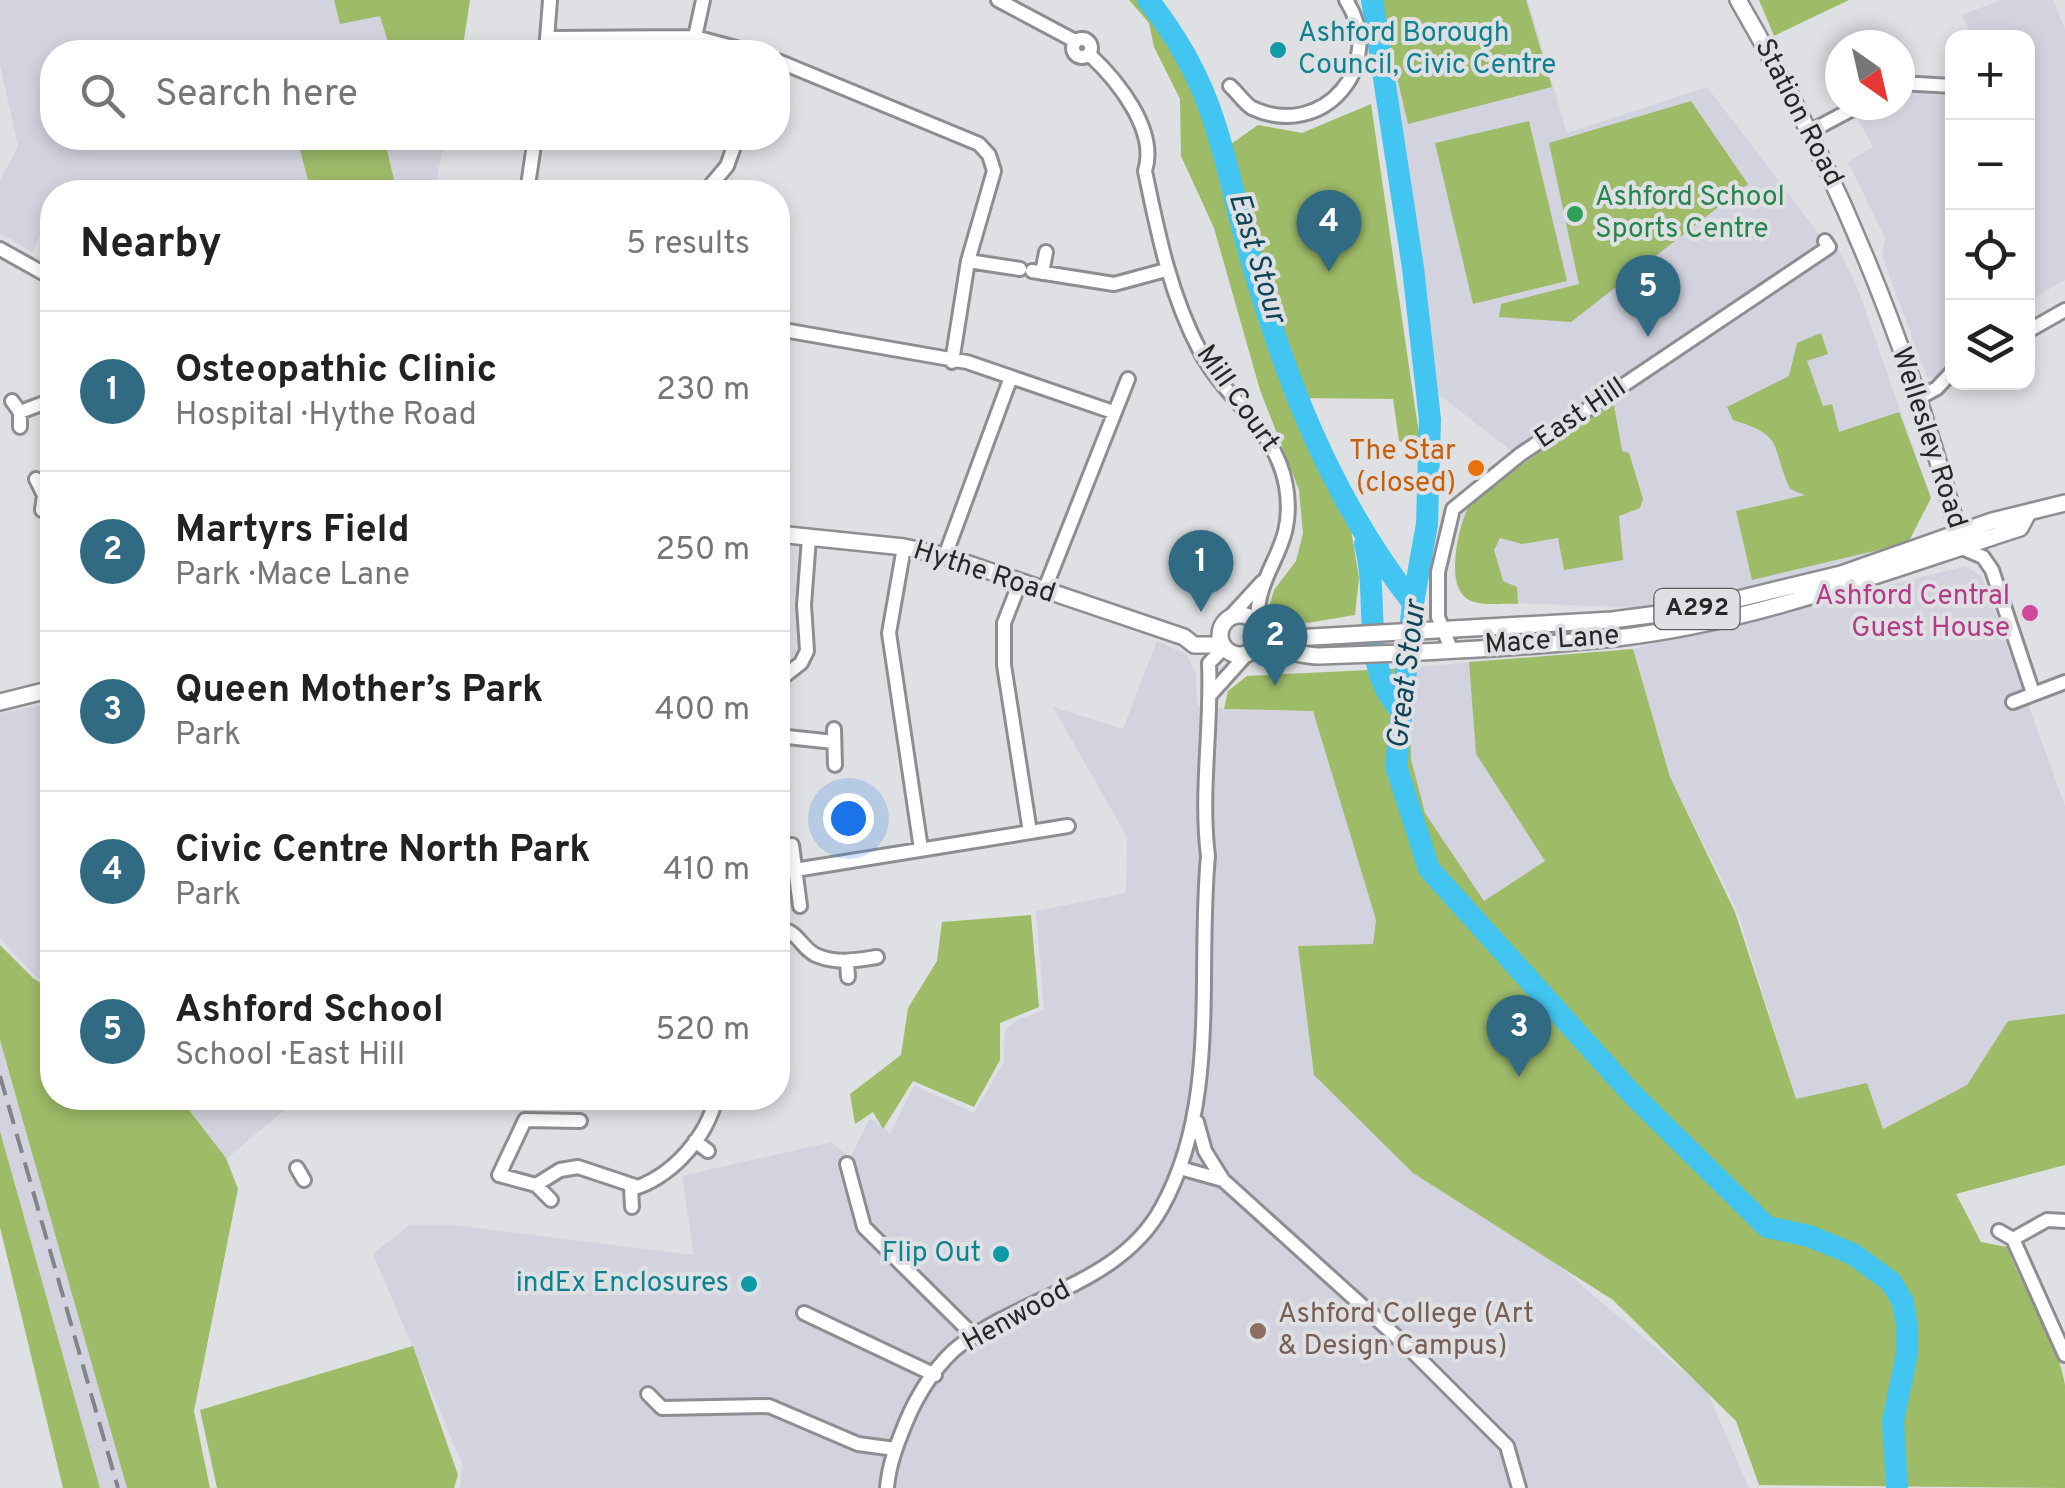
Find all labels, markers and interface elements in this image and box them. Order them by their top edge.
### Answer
place label: Ashford Borough Council, Civic Centre [1298,16,1556,84]
north arrow [1825,30,1915,120]
map controls [1945,30,2035,390]
button: + [1945,30,2035,120]
street label: Station Road [1745,33,1851,193]
marker: Ashford Borough Council, Civic Centre [1267,39,1289,61]
search box [40,40,790,150]
icon: search [75,68,130,123]
text: Search here [155,71,358,120]
button: − [1945,120,2035,210]
place label: Ashford School Sports Centre [1595,180,1785,248]
water label: East Stour [1219,188,1294,330]
pin: 4 [1296,190,1362,272]
marker: Ashford School Sports Centre [1564,203,1586,225]
button: locate [1945,210,2035,300]
text: Nearby [80,219,222,272]
text: 5 results [626,225,750,265]
pin: 5 [1616,255,1680,337]
button: layers [1945,300,2035,390]
street label: Mill Court [1187,338,1287,460]
street label: Wellesley Road [1882,343,1974,533]
text: Osteopathic Clinic [175,347,497,396]
street label: East Hill [1528,370,1634,458]
text: 1 [106,371,119,411]
text: 230 m [656,371,750,411]
text: Hospital · Hythe Road [175,396,477,436]
place label: The Star (closed) [1349,434,1456,502]
marker: The Star (closed) [1465,457,1487,479]
text: Martyrs Field [175,507,410,556]
pin: 1 [1168,530,1234,612]
text: 2 [103,531,122,571]
text: 250 m [655,531,750,571]
street label: Hythe Road [908,533,1060,613]
text: Park · Mace Lane [175,556,410,596]
place label: Ashford Central Guest House [1815,579,2010,647]
road number: A292 [1654,589,1740,629]
water label: Great Stour [1381,596,1436,751]
marker: Ashford Central Guest House [2019,602,2041,624]
pin: 2 [1242,604,1308,686]
street label: Mace Lane [1484,618,1620,664]
text: Queen Mother’s Park [175,667,543,716]
text: 3 [103,691,122,731]
text: 400 m [655,691,750,731]
text: Park [175,716,241,756]
your location [823,793,874,844]
text: Civic Centre North Park [175,827,591,876]
text: 4 [102,851,123,891]
text: 410 m [663,851,750,891]
text: Park [175,876,241,916]
text: Ashford School [175,987,444,1036]
pin: 3 [1486,994,1552,1077]
text: 5 [103,1011,122,1051]
text: 520 m [656,1011,750,1051]
text: School · East Hill [175,1036,405,1076]
place label: Flip Out [882,1236,981,1272]
marker: Flip Out [990,1243,1012,1265]
place label: indEx Enclosures [516,1266,729,1302]
marker: indEx Enclosures [738,1273,760,1295]
street label: Henwood [957,1273,1077,1361]
place label: Ashford College (Art & Design Campus) [1278,1297,1534,1365]
marker: Ashford College (Art & Design Campus) [1247,1320,1269,1342]

